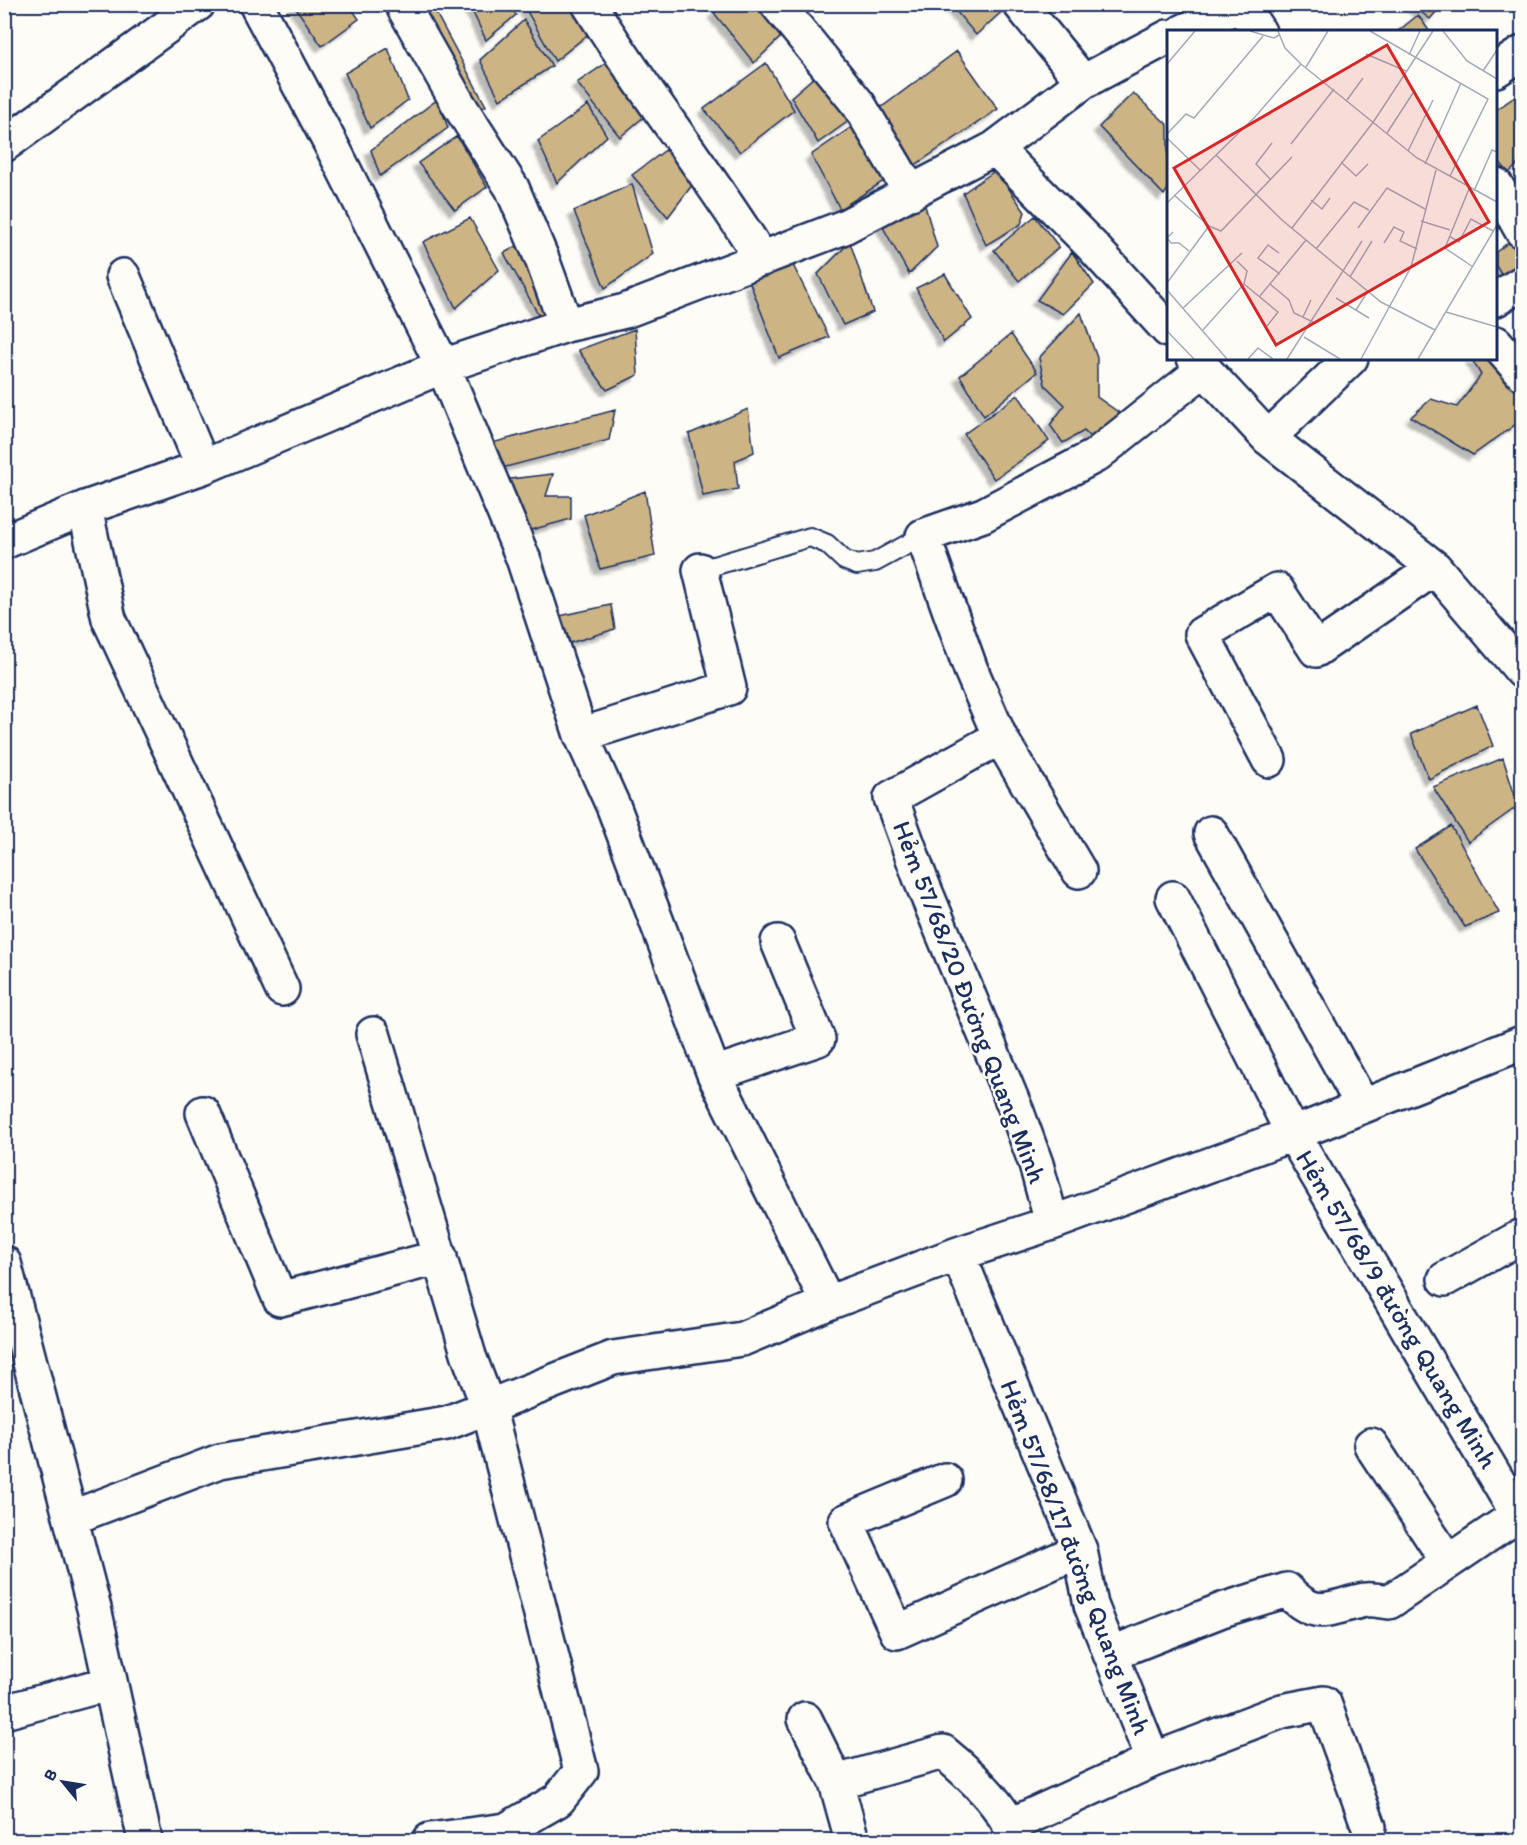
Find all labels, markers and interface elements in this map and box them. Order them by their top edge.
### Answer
inset map [1167,30,1497,360]
street label: Hẻm 57/68/20 Đường Quang Minh [886,816,1054,1188]
street label: Hẻm 57/68/9 đường Quang Minh [1289,1144,1505,1474]
street label: Hẻm 57/68/17 đường Quang Minh [993,1375,1159,1739]
north arrow [33,1752,93,1812]
text: B [40,1765,62,1784]

